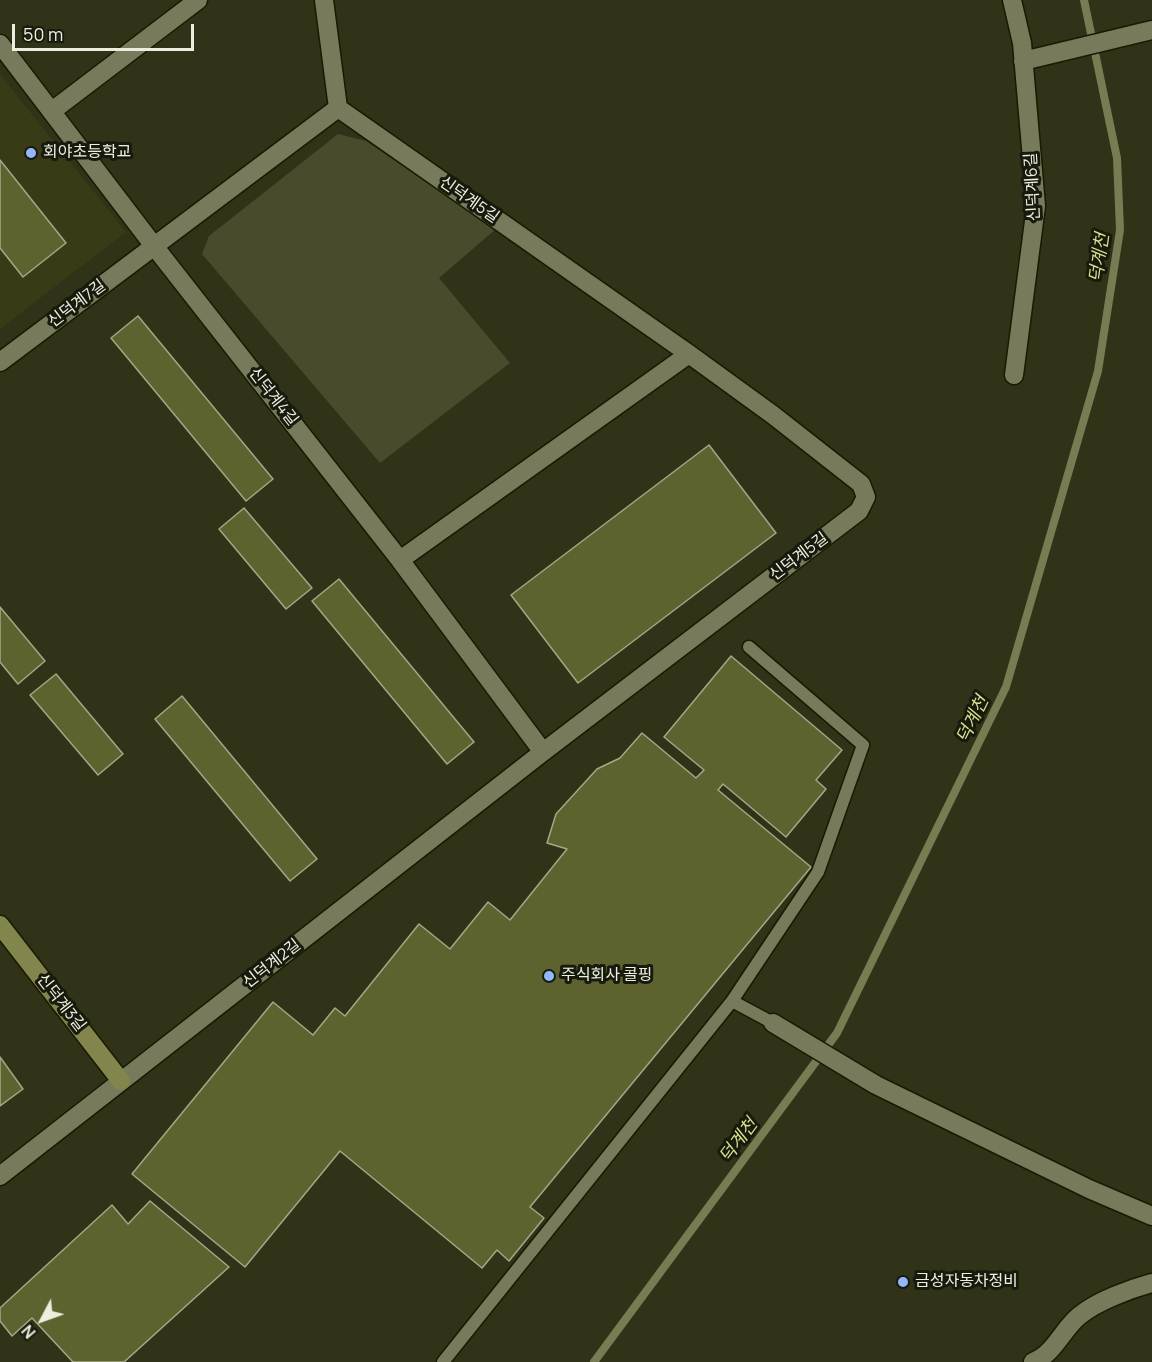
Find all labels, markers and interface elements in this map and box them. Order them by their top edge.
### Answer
scale bar [15,12,196,50]
text: 50 m [23,22,63,46]
place label: 회야초등학교 [43,143,131,163]
marker: 회야초등학교 [24,146,38,160]
street label: 신덕계6길 [1022,152,1044,222]
street label: 신덕계5길 [436,173,502,227]
water label: 덕계천 [1086,232,1114,284]
street label: 신덕계7길 [45,276,109,332]
street label: 신덕계4길 [244,364,302,430]
street label: 신덕계5길 [766,529,832,585]
water label: 덕계천 [952,693,994,747]
street label: 신덕계2길 [239,936,305,992]
place label: 주식회사 콜핑 [561,966,653,986]
marker: 주식회사 콜핑 [542,969,556,983]
street label: 신덕계3길 [33,970,89,1036]
water label: 덕계천 [715,1115,763,1167]
place label: 금성자동차정비 [915,1272,1018,1292]
marker: 금성자동차정비 [896,1275,910,1289]
north arrow [12,1290,72,1350]
text: N [16,1320,40,1343]

